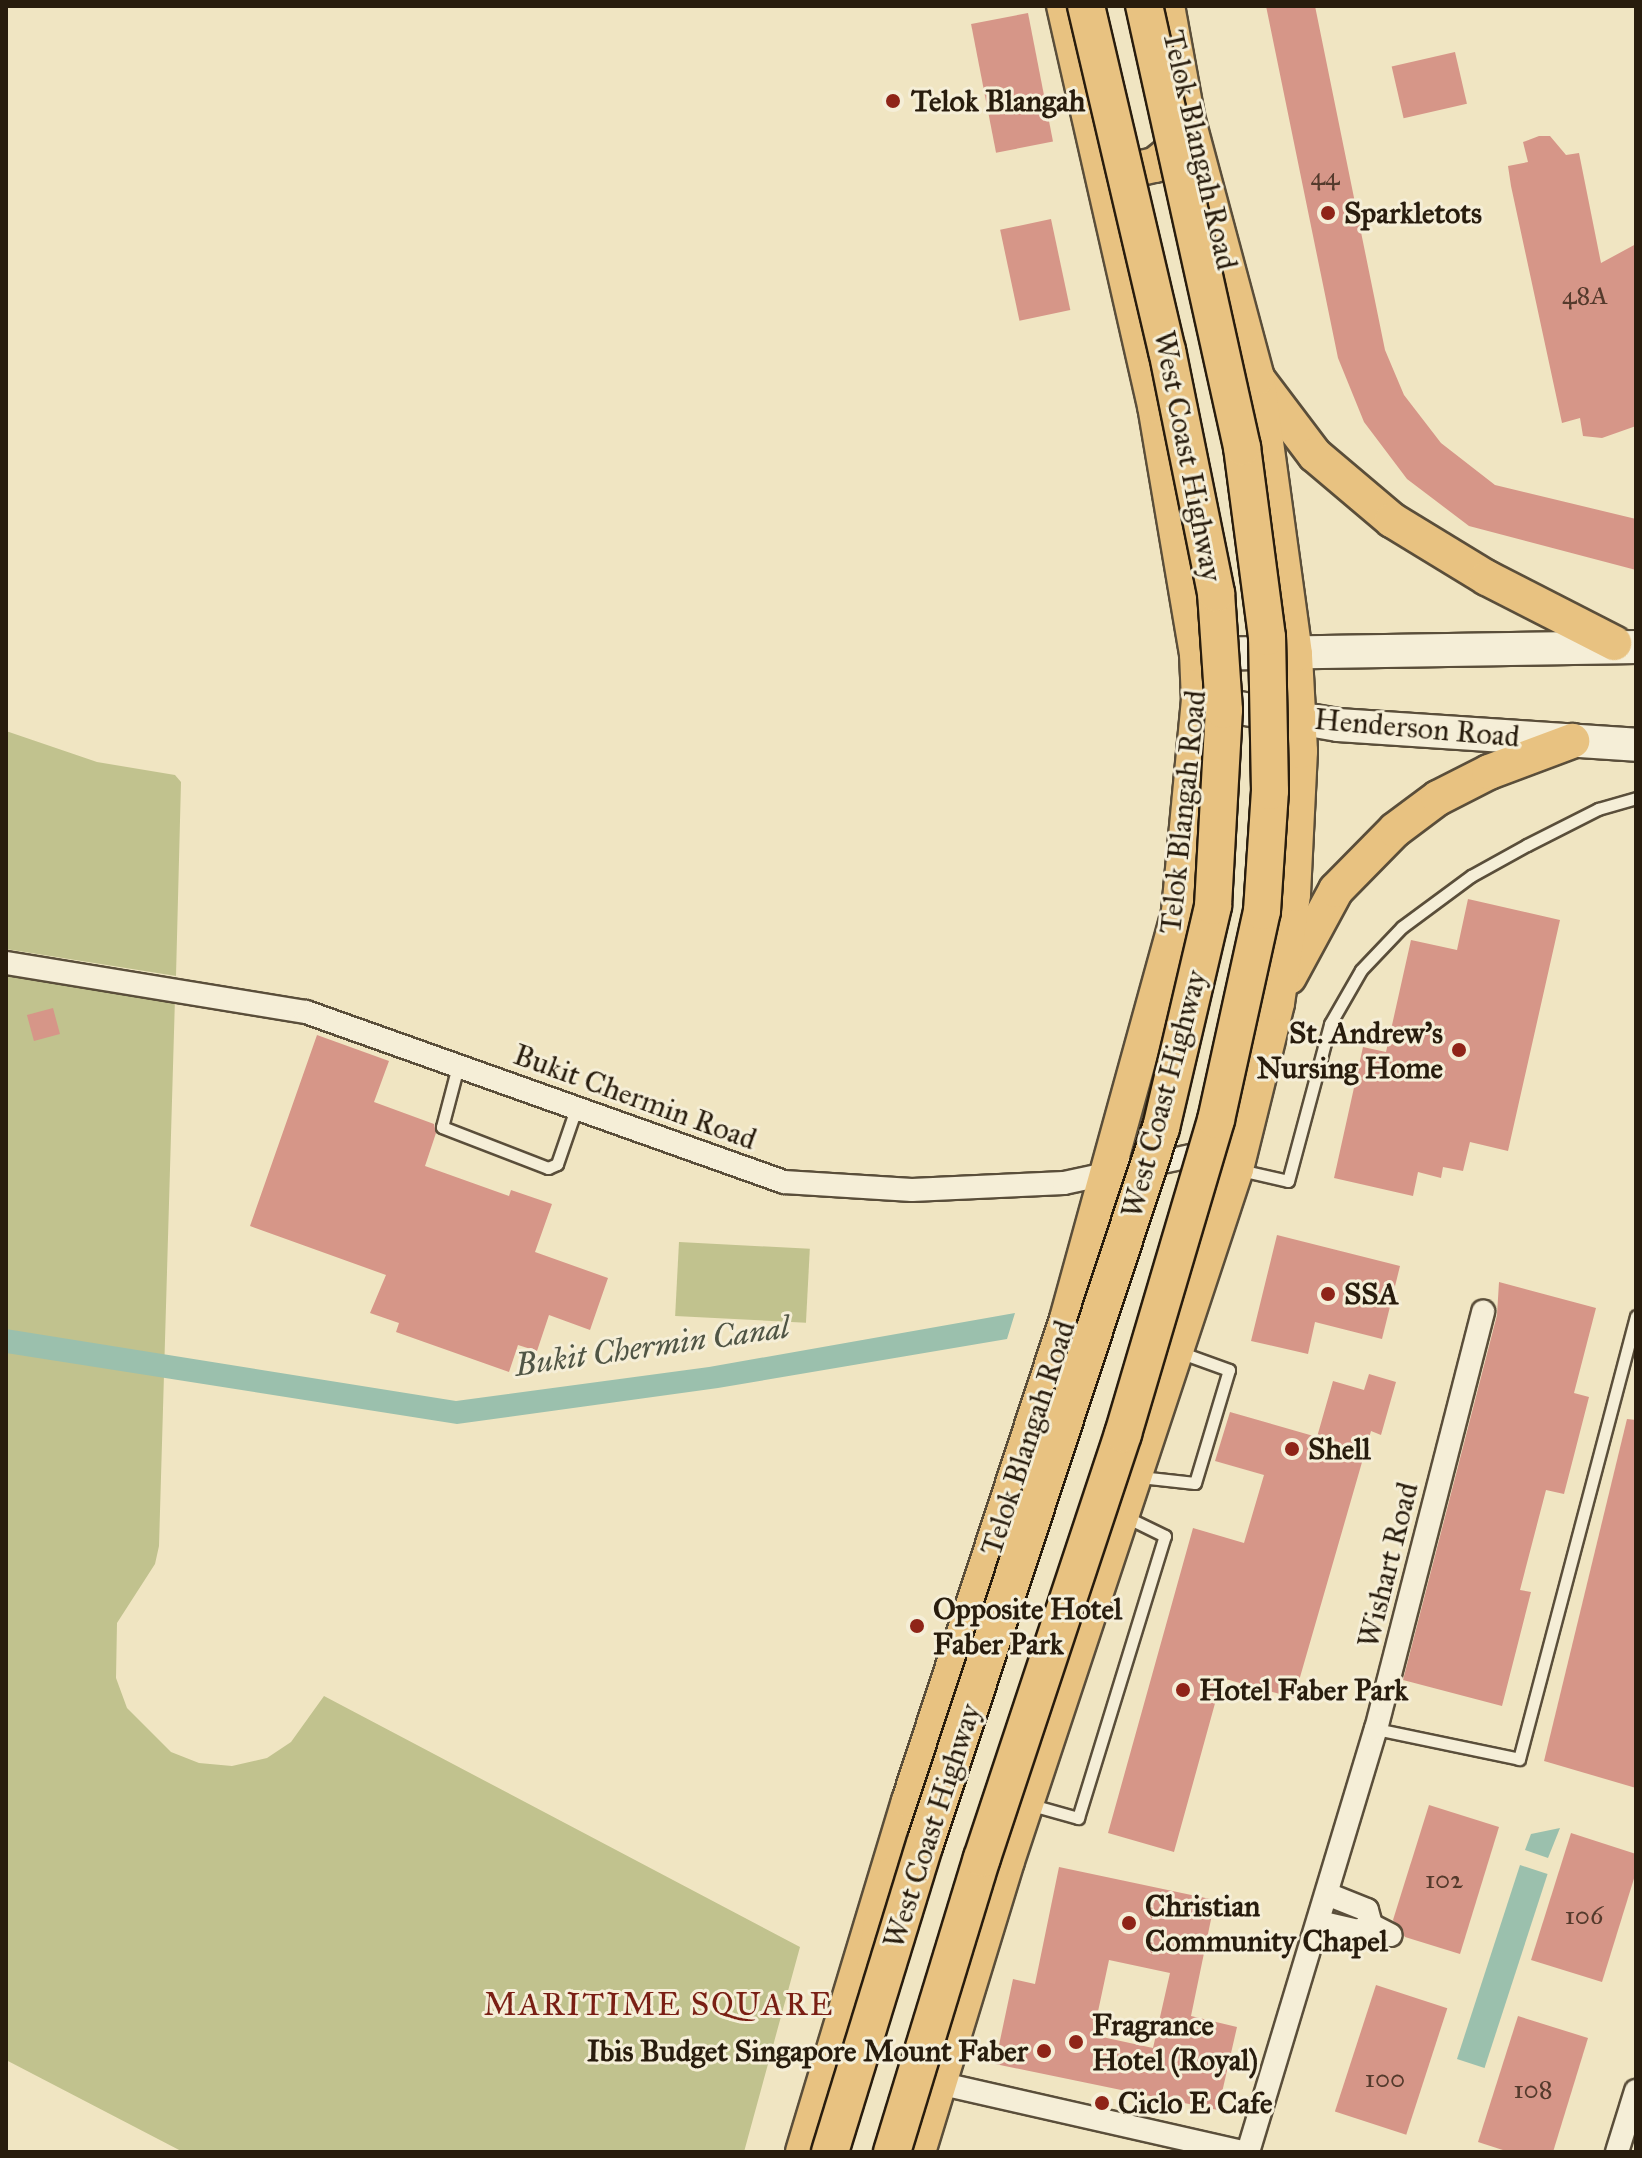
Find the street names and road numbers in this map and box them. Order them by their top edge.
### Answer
street label: Telok Blangah Road [1155,27,1245,273]
street label: West Coast Highway [1146,328,1230,584]
street label: Telok Blangah Road [1152,688,1214,936]
street label: Henderson Road [1313,701,1521,755]
street label: West Coast Highway [1114,966,1214,1222]
street label: Bukit Chermin Road [509,1036,761,1158]
street label: Telok Blangah Road [973,1316,1083,1560]
street label: Wishart Road [1350,1479,1426,1651]
street label: West Coast Highway [876,1699,988,1953]

